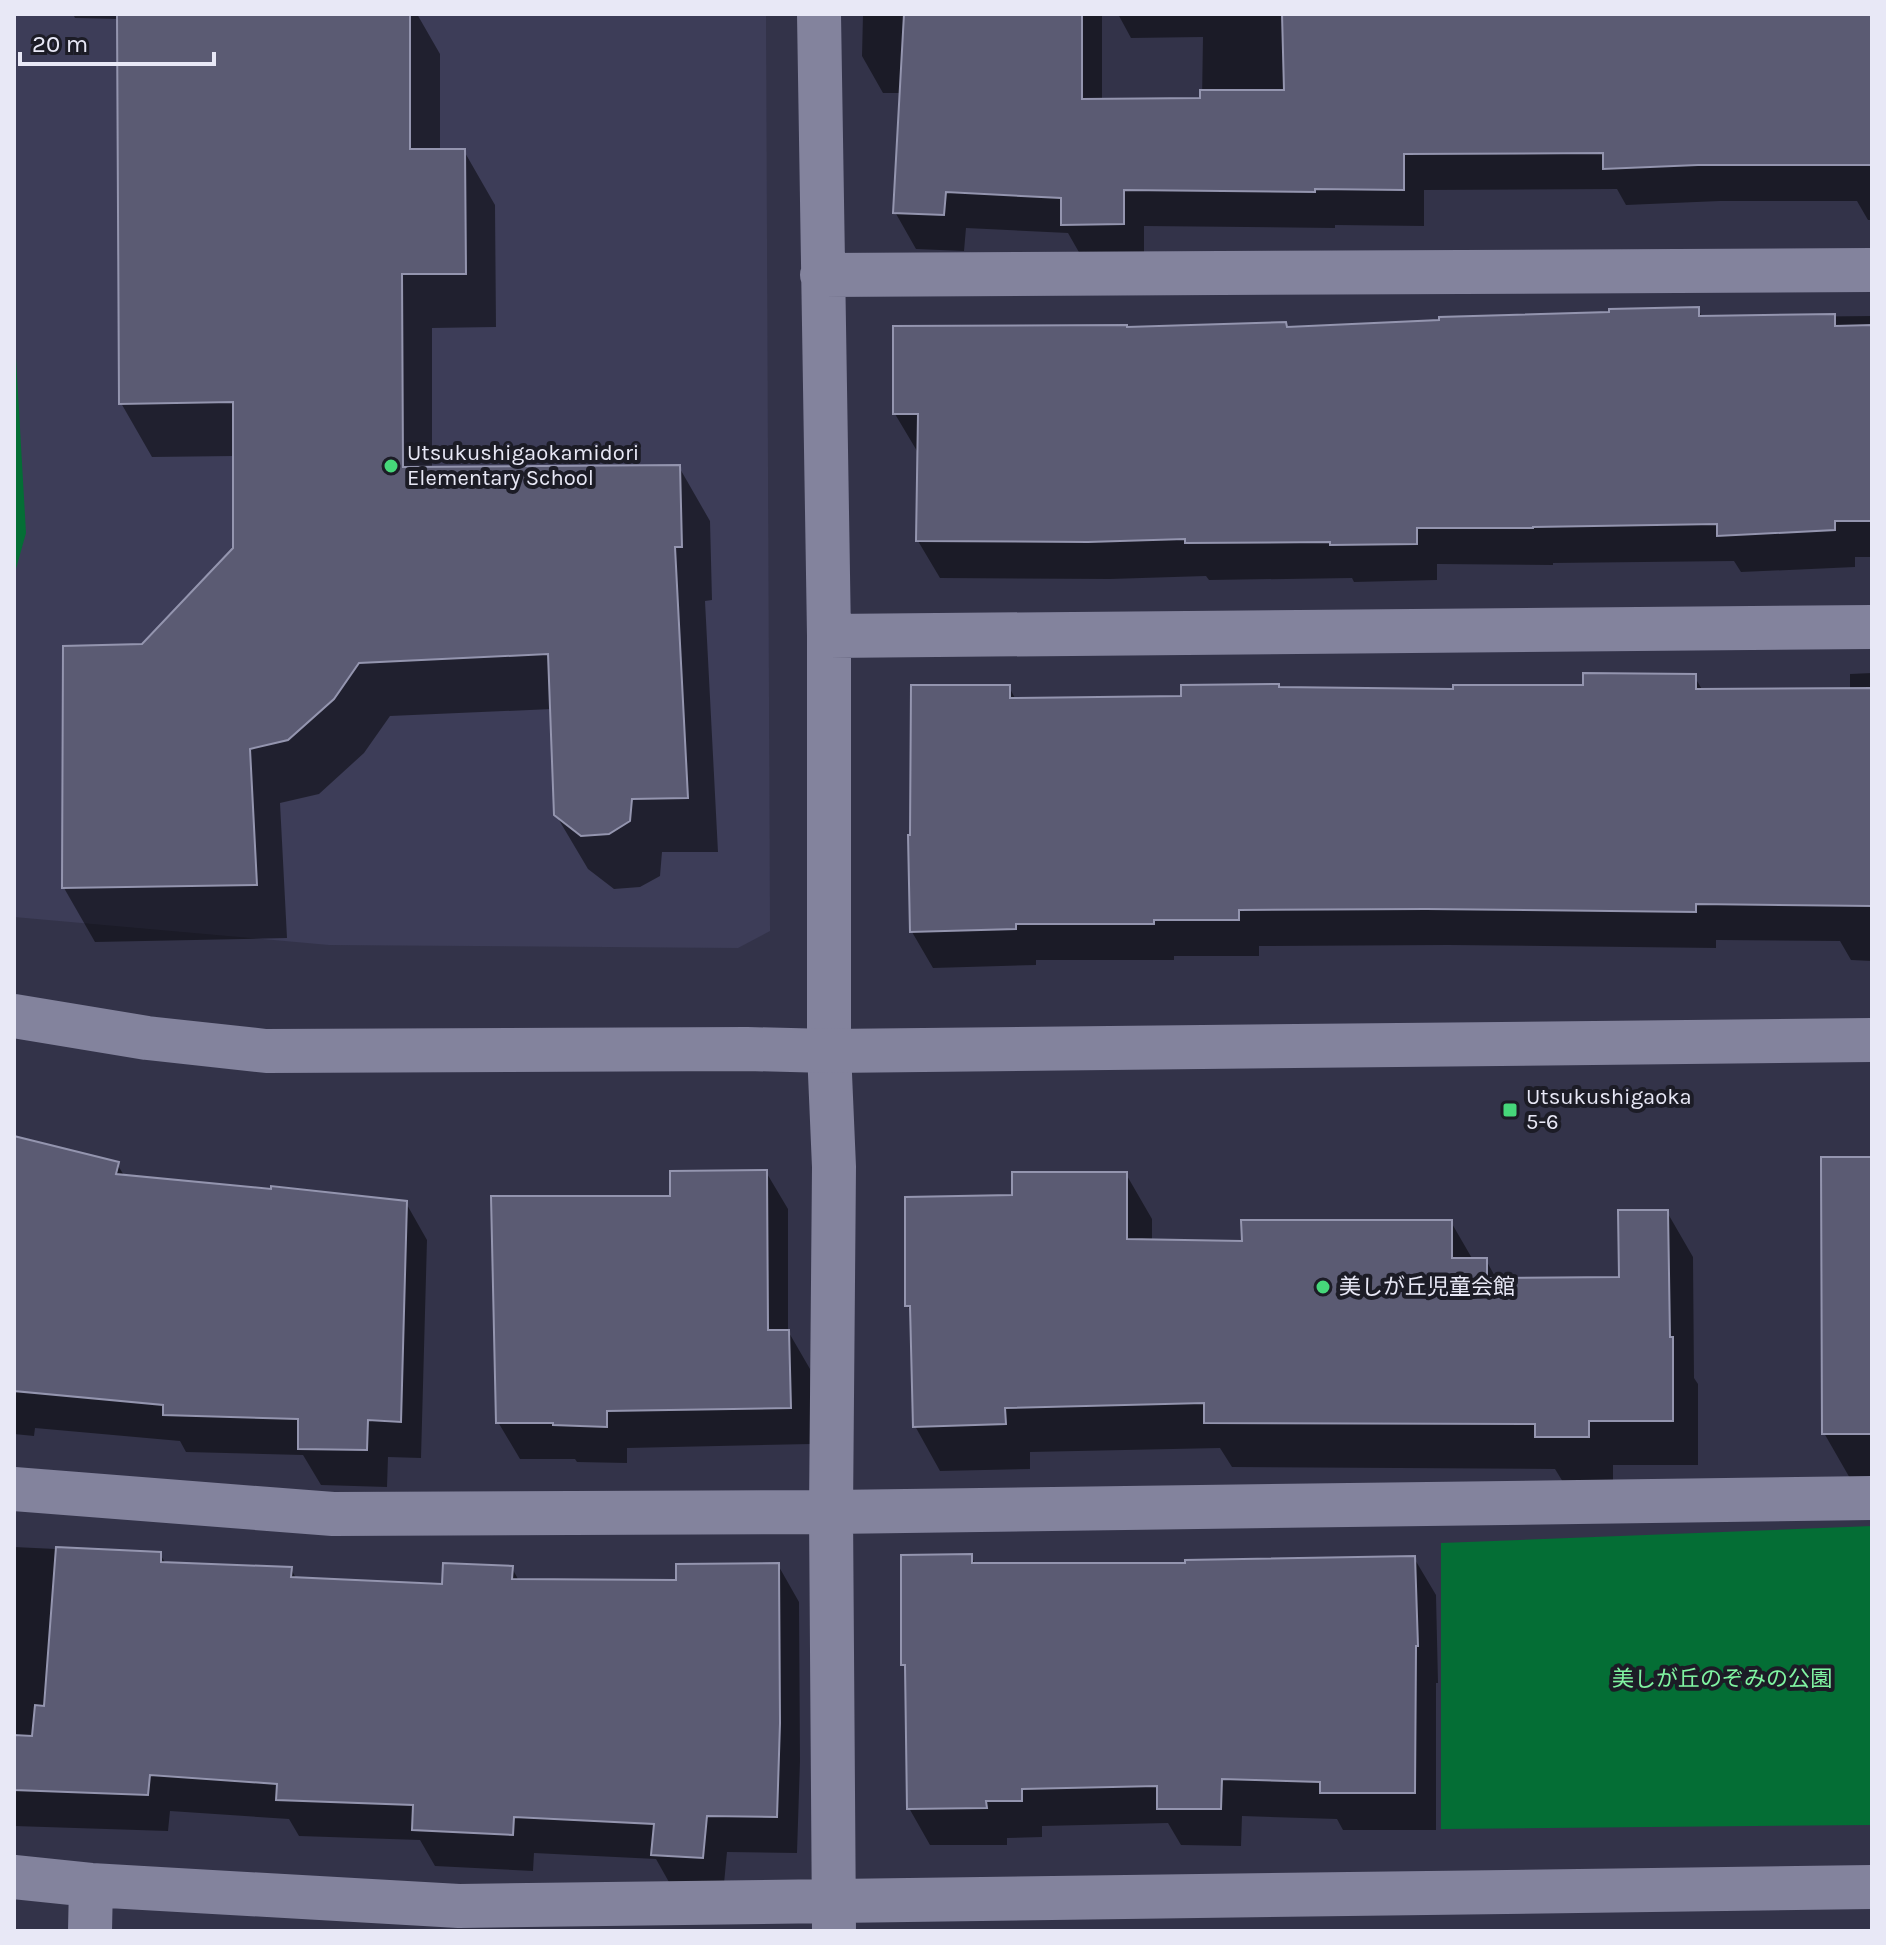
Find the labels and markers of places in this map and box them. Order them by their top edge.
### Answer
place label: Utsukushigaokamidori Elementary School [407,440,639,491]
marker: Utsukushigaokamidori Elementary School [382,457,400,475]
place label: Utsukushigaoka 5-6 [1526,1084,1692,1135]
marker: Utsukushigaoka 5-6 [1501,1101,1519,1119]
place label: 美しが丘児童会館 [1339,1274,1515,1300]
marker: 美しが丘児童会館 [1314,1278,1332,1296]

